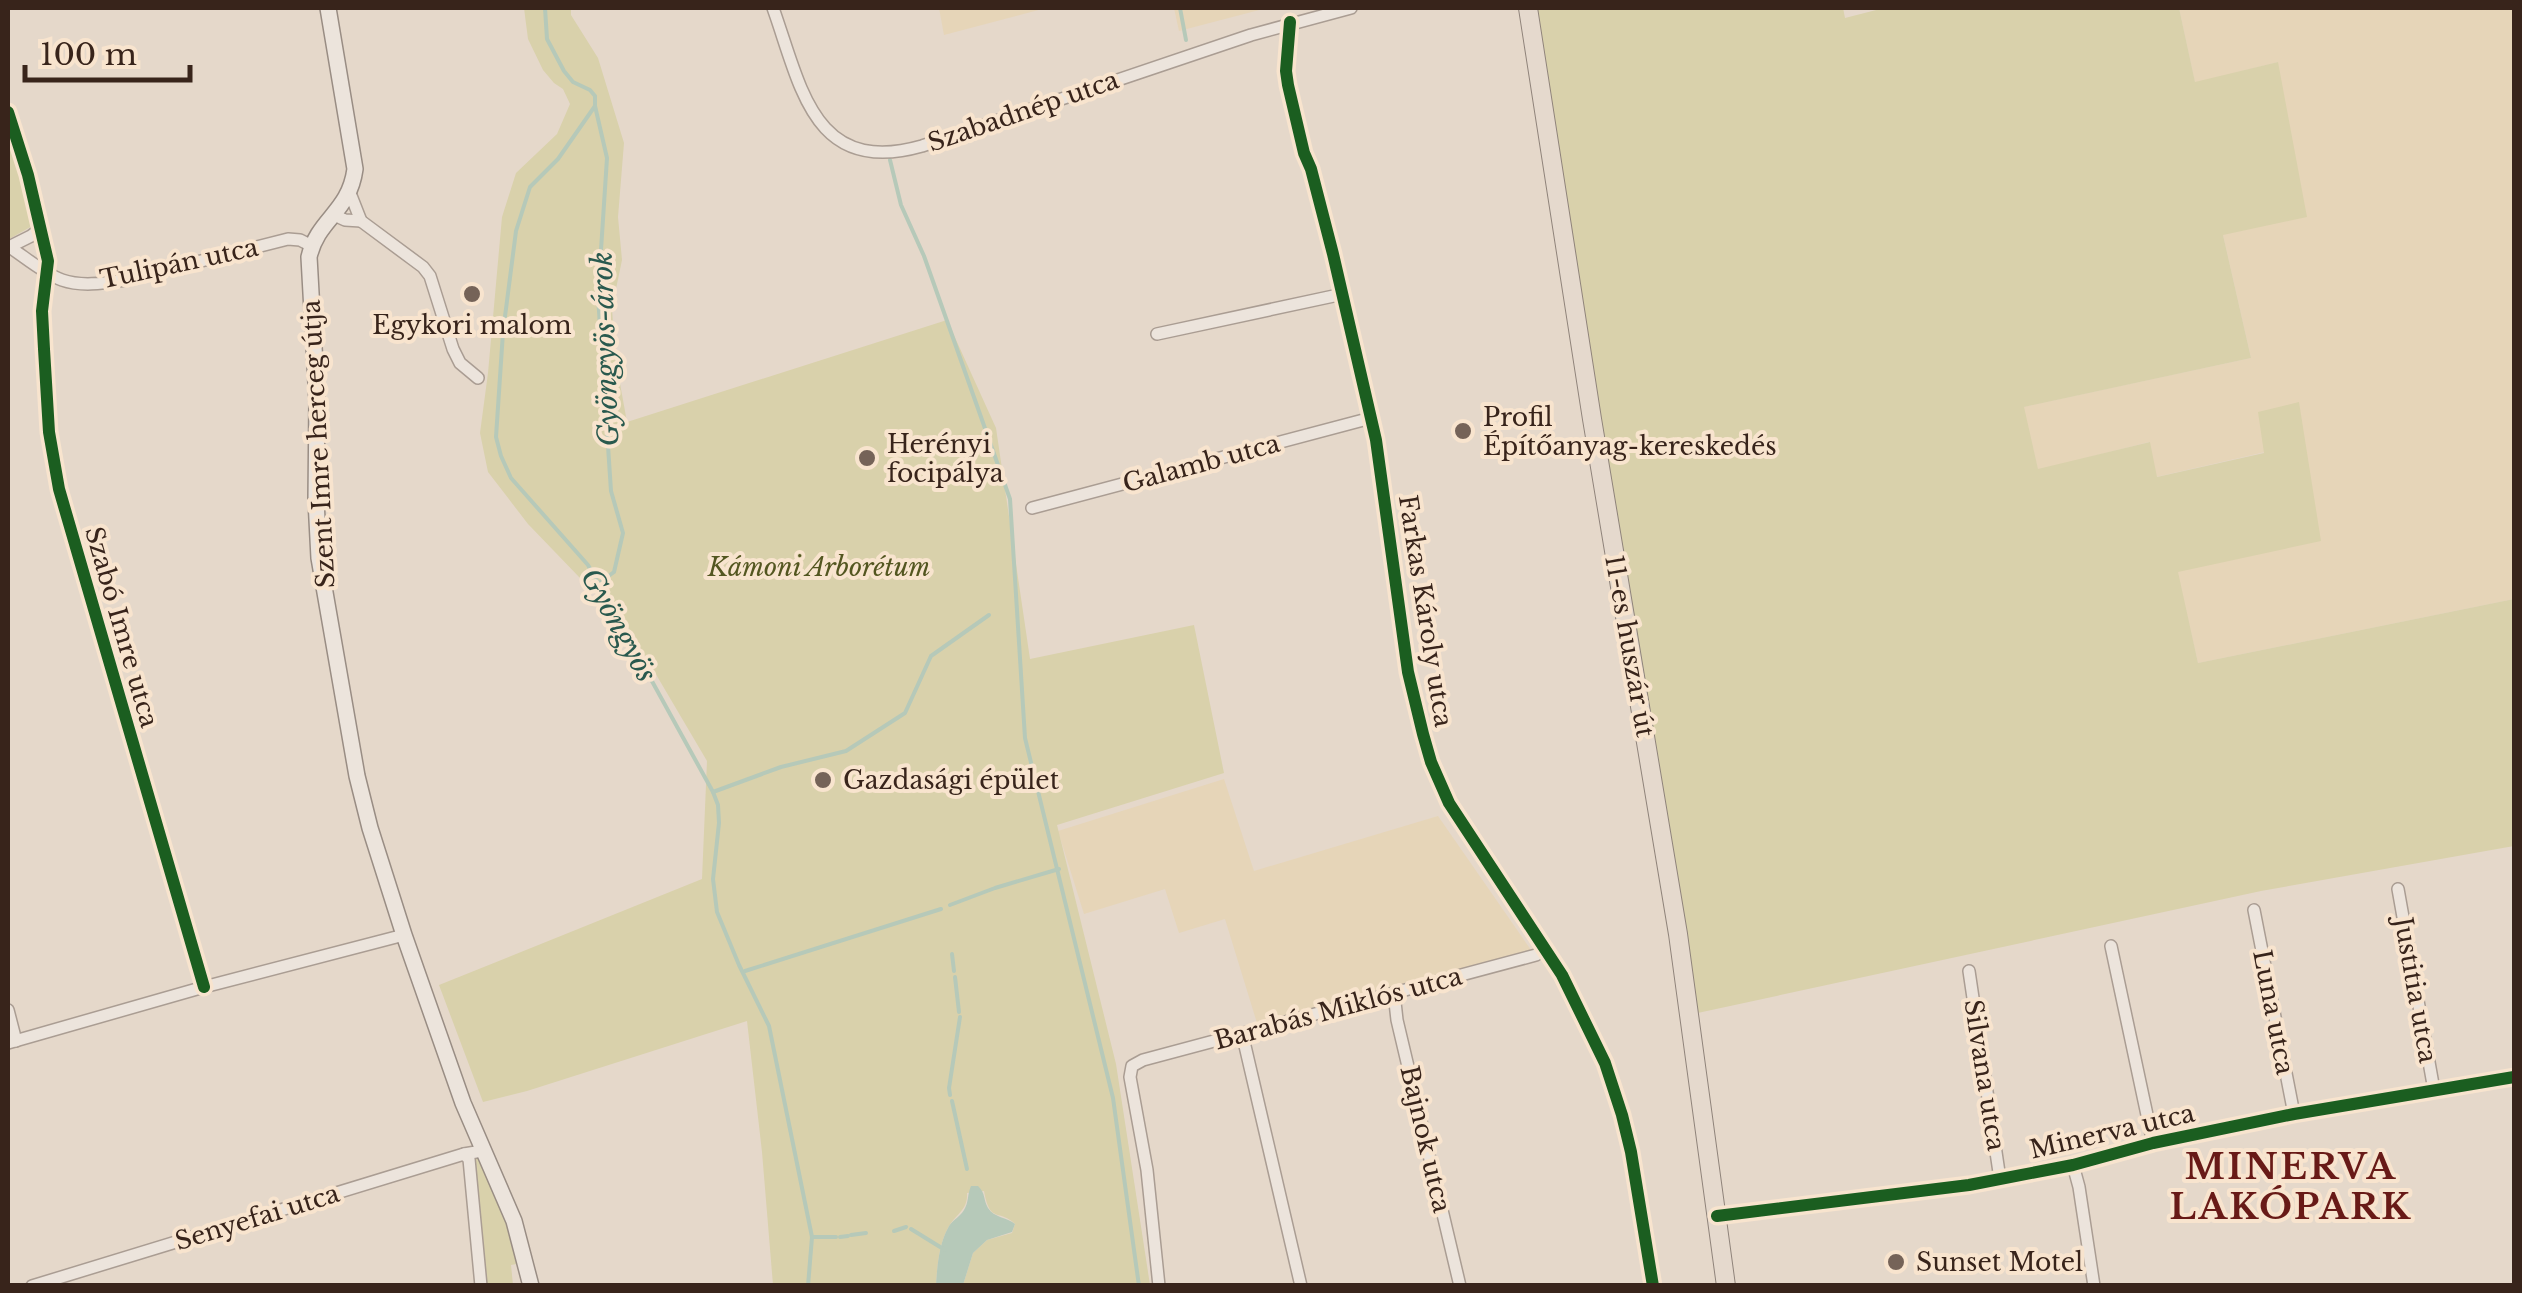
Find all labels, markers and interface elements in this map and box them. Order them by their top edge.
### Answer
scale bar [25,20,190,82]
text: 100 m [40,36,137,73]
street label: Szabadnép utca [924,64,1123,159]
street label: Tulipán utca [97,232,261,295]
water label: Gyöngyös-árok [585,251,626,447]
marker: Egykori malom [461,283,483,305]
street label: Szent Imre herceg útja [295,299,342,589]
place label: Egykori malom [372,310,572,341]
place label: Profil Építőanyag-kereskedés [1483,402,1777,462]
marker: Profil Építőanyag-kereskedés [1452,420,1474,442]
street label: Galamb utca [1119,428,1283,499]
place label: Herényi focipálya [887,429,1004,489]
marker: Herényi focipálya [856,447,878,469]
street label: Farkas Károly utca [1392,493,1459,729]
street label: Szabó Imre utca [78,523,165,731]
park label: Kámoni Arborétum [707,552,931,583]
street label: 11-es huszár út [1598,553,1661,740]
water label: Gyöngyös [573,562,664,688]
place label: Gazdasági épület [843,765,1060,796]
marker: Gazdasági épület [812,769,834,791]
street label: Justitia utca [2387,912,2444,1066]
street label: Luna utca [2246,947,2301,1077]
street label: Barabás Miklós utca [1211,960,1466,1056]
street label: Silvana utca [1957,997,2012,1153]
street label: Bajnok utca [1394,1063,1458,1216]
street label: Minerva utca [2027,1097,2198,1166]
district label: MINERVA LAKÓPARK [2170,1145,2412,1228]
street label: Senyefai utca [171,1178,343,1257]
place label: Sunset Motel [1916,1247,2083,1278]
marker: Sunset Motel [1885,1251,1907,1273]

